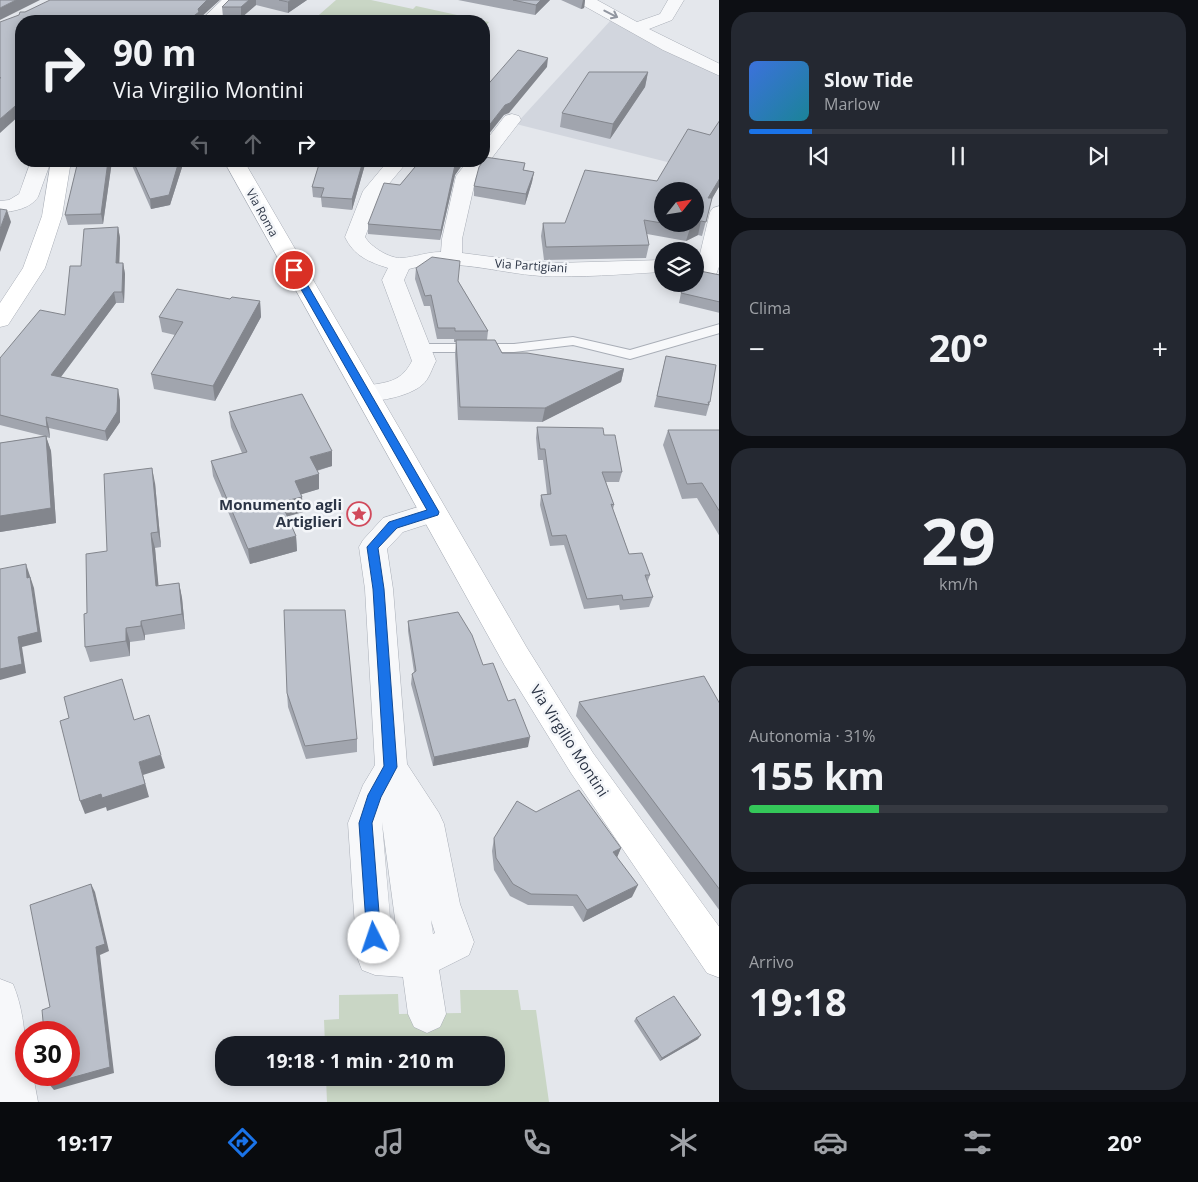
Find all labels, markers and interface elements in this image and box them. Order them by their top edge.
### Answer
one-way arrow [604,9,619,19]
text: 90 m [113,29,196,76]
icon: right [30,35,95,100]
text: Slow Tide [824,67,913,93]
text: Via Virgilio Montini [113,74,304,104]
text: Marlow [824,93,880,115]
icon: left [186,130,214,158]
icon: ahead [239,130,267,158]
icon: right [292,130,320,158]
icon: previous [805,142,833,170]
icon: pause [944,142,972,170]
icon: next [1084,142,1112,170]
north arrow [654,182,704,232]
map controls [654,182,704,292]
street label: Via Roma [242,186,283,240]
button: layers [654,242,704,292]
pin [273,249,315,291]
street label: Via Partigiani [494,254,568,277]
icon: arrive [280,256,308,284]
text: Clima [749,297,791,319]
text: 20° [929,321,988,373]
text: − [749,329,765,367]
text: + [1152,329,1168,367]
place label: Monumento agli Artiglieri [219,494,342,531]
text: 29 [921,496,996,584]
place icon: Monumento agli Artiglieri [346,501,372,527]
text: km/h [939,573,978,595]
street label: Via Virgilio Montini [526,680,614,800]
text: Autonomia · 31% [749,725,875,747]
text: 155 km [749,749,885,801]
position arrow [347,911,399,963]
text: Arrivo [749,951,794,973]
text: 19:18 [749,975,847,1027]
speed limit sign: 30 [15,1021,80,1086]
text: 19:18 · 1 min · 210 m [266,1048,454,1074]
icon: directions [225,1125,260,1160]
icon: music [372,1125,407,1160]
icon: phone [519,1125,554,1160]
icon: climate [666,1125,701,1160]
icon: car [813,1125,848,1160]
icon: filters [960,1125,995,1160]
text: 19:17 [56,1127,113,1157]
text: 20° [1107,1127,1142,1157]

